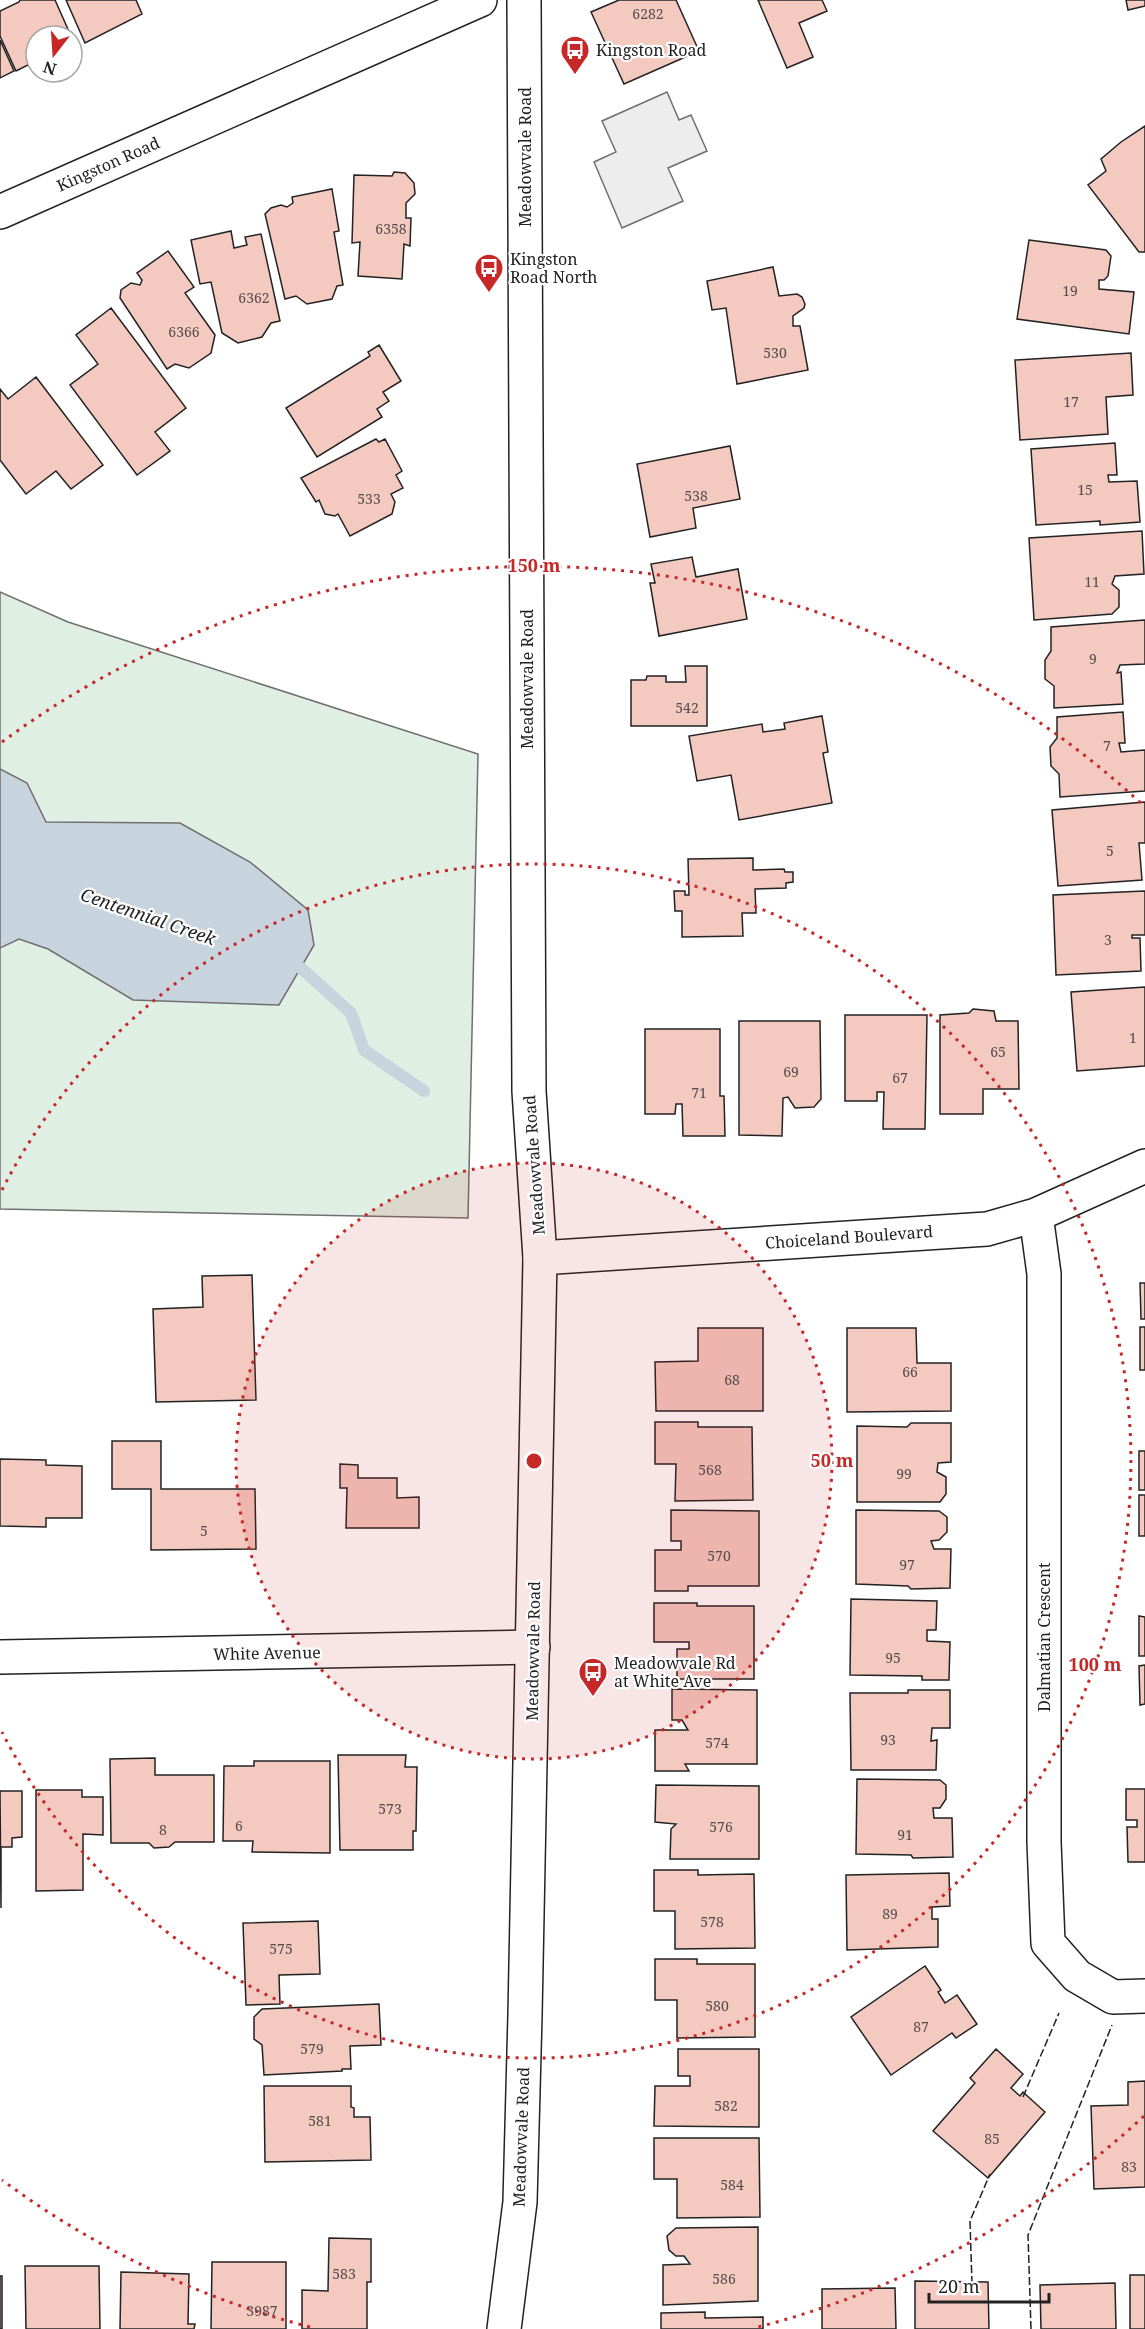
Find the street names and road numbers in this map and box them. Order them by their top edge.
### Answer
street label: Meadowvale Road [514,87,536,227]
street label: Kingston Road [53,131,163,196]
street label: Meadowvale Road [516,609,538,749]
street label: Meadowvale Road [518,1094,550,1236]
street label: Choiceland Boulevard [764,1220,934,1254]
street label: Dalmatian Crescent [1033,1562,1055,1712]
street label: Meadowvale Road [521,1581,545,1721]
street label: White Avenue [213,1641,321,1665]
street label: Meadowvale Road [508,2067,534,2207]

